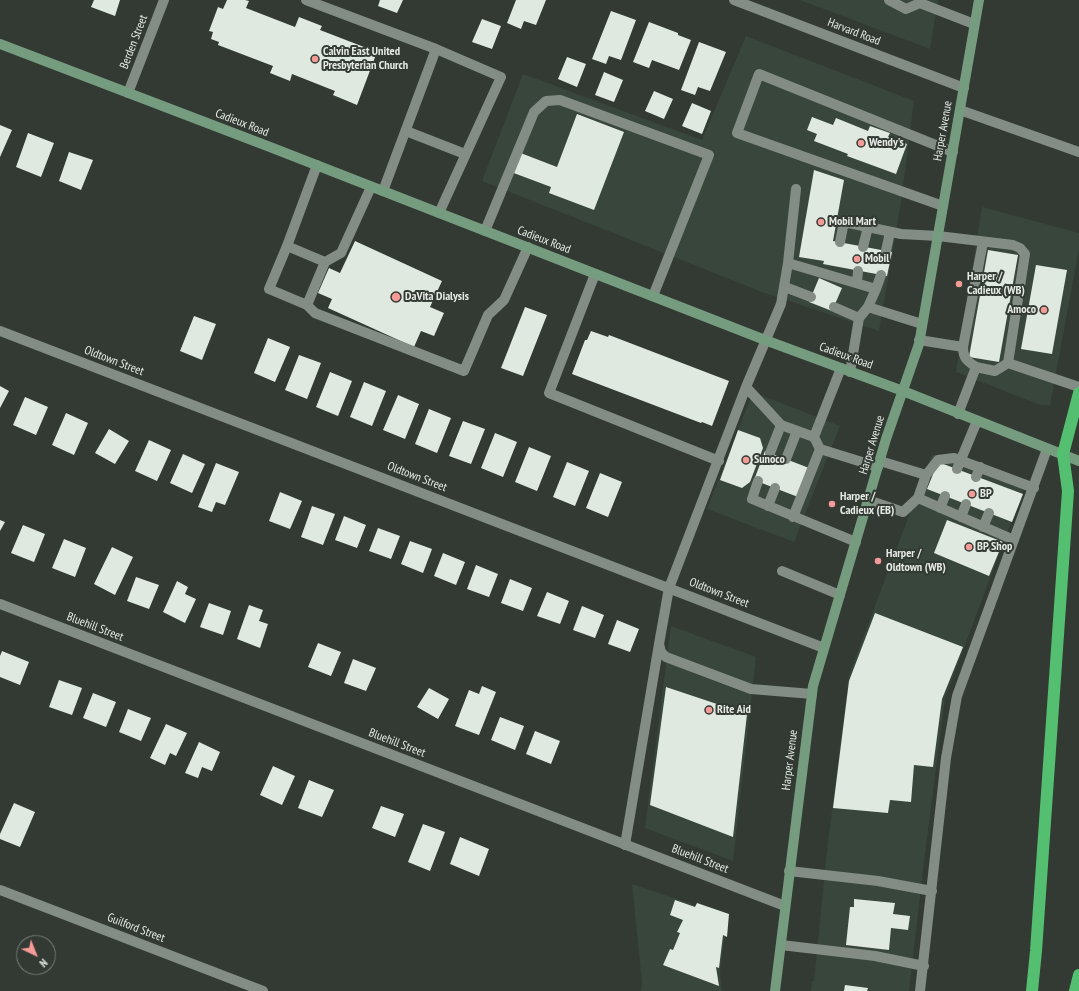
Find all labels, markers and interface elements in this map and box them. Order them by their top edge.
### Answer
street label: Berden Street [117,13,151,71]
street label: Harvard Road [826,15,882,49]
place label: Calvin East United Presbyterian Church [323,45,408,73]
marker: Calvin East United Presbyterian Church [310,54,320,64]
street label: Harper Avenue [931,100,955,162]
street label: Cadieux Road [213,106,271,140]
place label: Wendy's [869,136,904,150]
marker: Wendy's [856,138,866,148]
place label: Mobil Mart [829,215,876,229]
marker: Mobil Mart [816,217,826,227]
street label: Cadieux Road [515,223,573,257]
place label: Mobil [865,252,889,266]
marker: Mobil [852,254,862,264]
place label: Harper / Cadieux (WB) [967,270,1025,298]
marker: Harper / Cadieux (WB) [954,279,964,289]
place label: DaVita Dialysis [405,290,469,304]
marker: DaVita Dialysis [390,291,402,303]
place label: Amoco [1007,303,1036,317]
marker: Amoco [1039,305,1049,315]
street label: Cadieux Road [817,340,875,372]
street label: Oldtown Street [82,343,146,379]
street label: Harper Avenue [856,414,888,476]
place label: Sunoco [754,453,785,467]
marker: Sunoco [741,455,751,465]
street label: Oldtown Street [385,459,449,495]
place label: BP [980,487,992,501]
marker: BP [967,489,977,499]
place label: Harper / Cadieux (EB) [840,490,894,518]
marker: Harper / Cadieux (EB) [827,499,837,509]
place label: BP Shop [977,540,1012,554]
marker: BP Shop [964,542,974,552]
place label: Harper / Oldtown (WB) [886,547,946,575]
marker: Harper / Oldtown (WB) [873,556,883,566]
street label: Oldtown Street [687,575,751,611]
street label: Bluehill Street [65,610,125,644]
place label: Rite Aid [717,703,751,717]
marker: Rite Aid [704,705,714,715]
street label: Bluehill Street [367,726,427,760]
street label: Harper Avenue [779,729,801,791]
street label: Bluehill Street [670,842,730,876]
street label: Guilford Street [105,910,167,946]
north arrow [16,935,56,975]
text: N [37,956,50,970]

